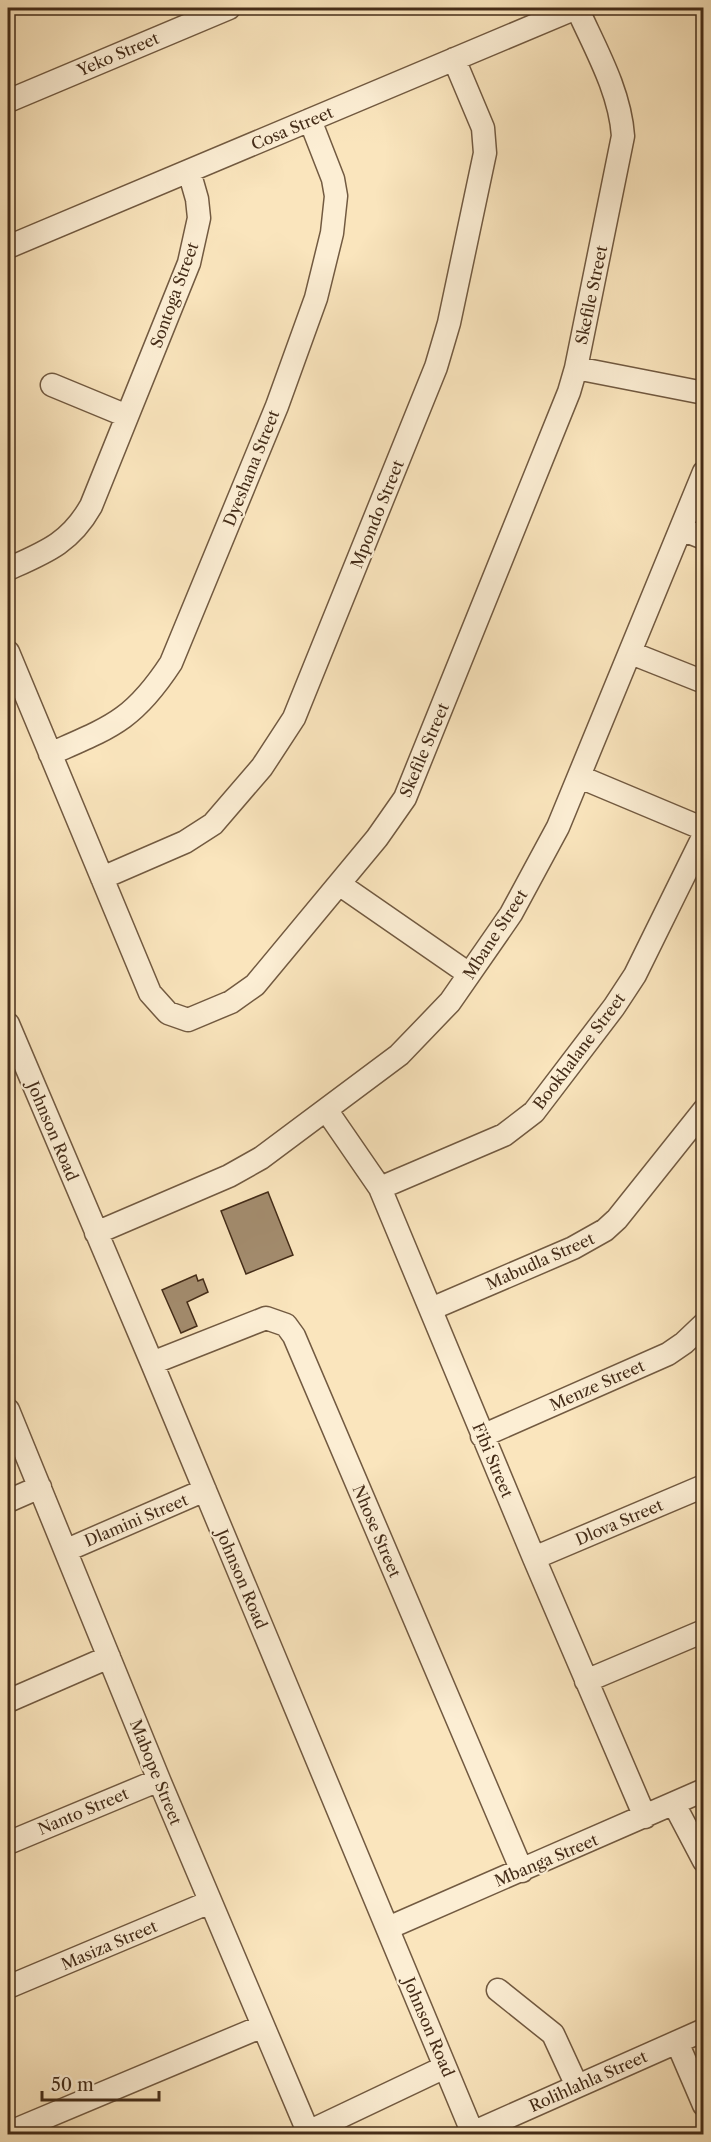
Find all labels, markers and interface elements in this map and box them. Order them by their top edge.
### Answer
street label: Yeko Street [73,28,162,81]
street label: Cosa Street [248,102,336,154]
street label: Sontoga Street [146,239,203,351]
street label: Skefile Street [571,243,611,346]
street label: Dyeshana Street [219,407,284,529]
street label: Mpondo Street [346,457,408,571]
street label: Skefile Street [395,699,453,800]
street label: Mbane Street [459,885,532,983]
street label: Bookhalane Street [529,989,629,1113]
street label: Johnson Road [22,1076,83,1184]
street label: Mabudla Street [483,1228,598,1294]
street label: Menze Street [547,1355,648,1415]
street label: Fibi Street [468,1420,518,1501]
street label: Nhose Street [349,1482,406,1581]
street label: Dlamini Street [81,1489,191,1551]
street label: Dlova Street [572,1494,666,1549]
street label: Johnson Road [211,1524,272,1632]
street label: Mabope Street [126,1716,186,1828]
street label: Nanto Street [35,1783,132,1839]
street label: Mbanga Street [491,1829,601,1891]
street label: Masiza Street [58,1916,160,1974]
street label: Johnson Road [398,1972,459,2080]
street label: Rolihlahla Street [526,2046,650,2116]
scale bar [42,2064,159,2102]
text: 50 m [51,2074,94,2096]

